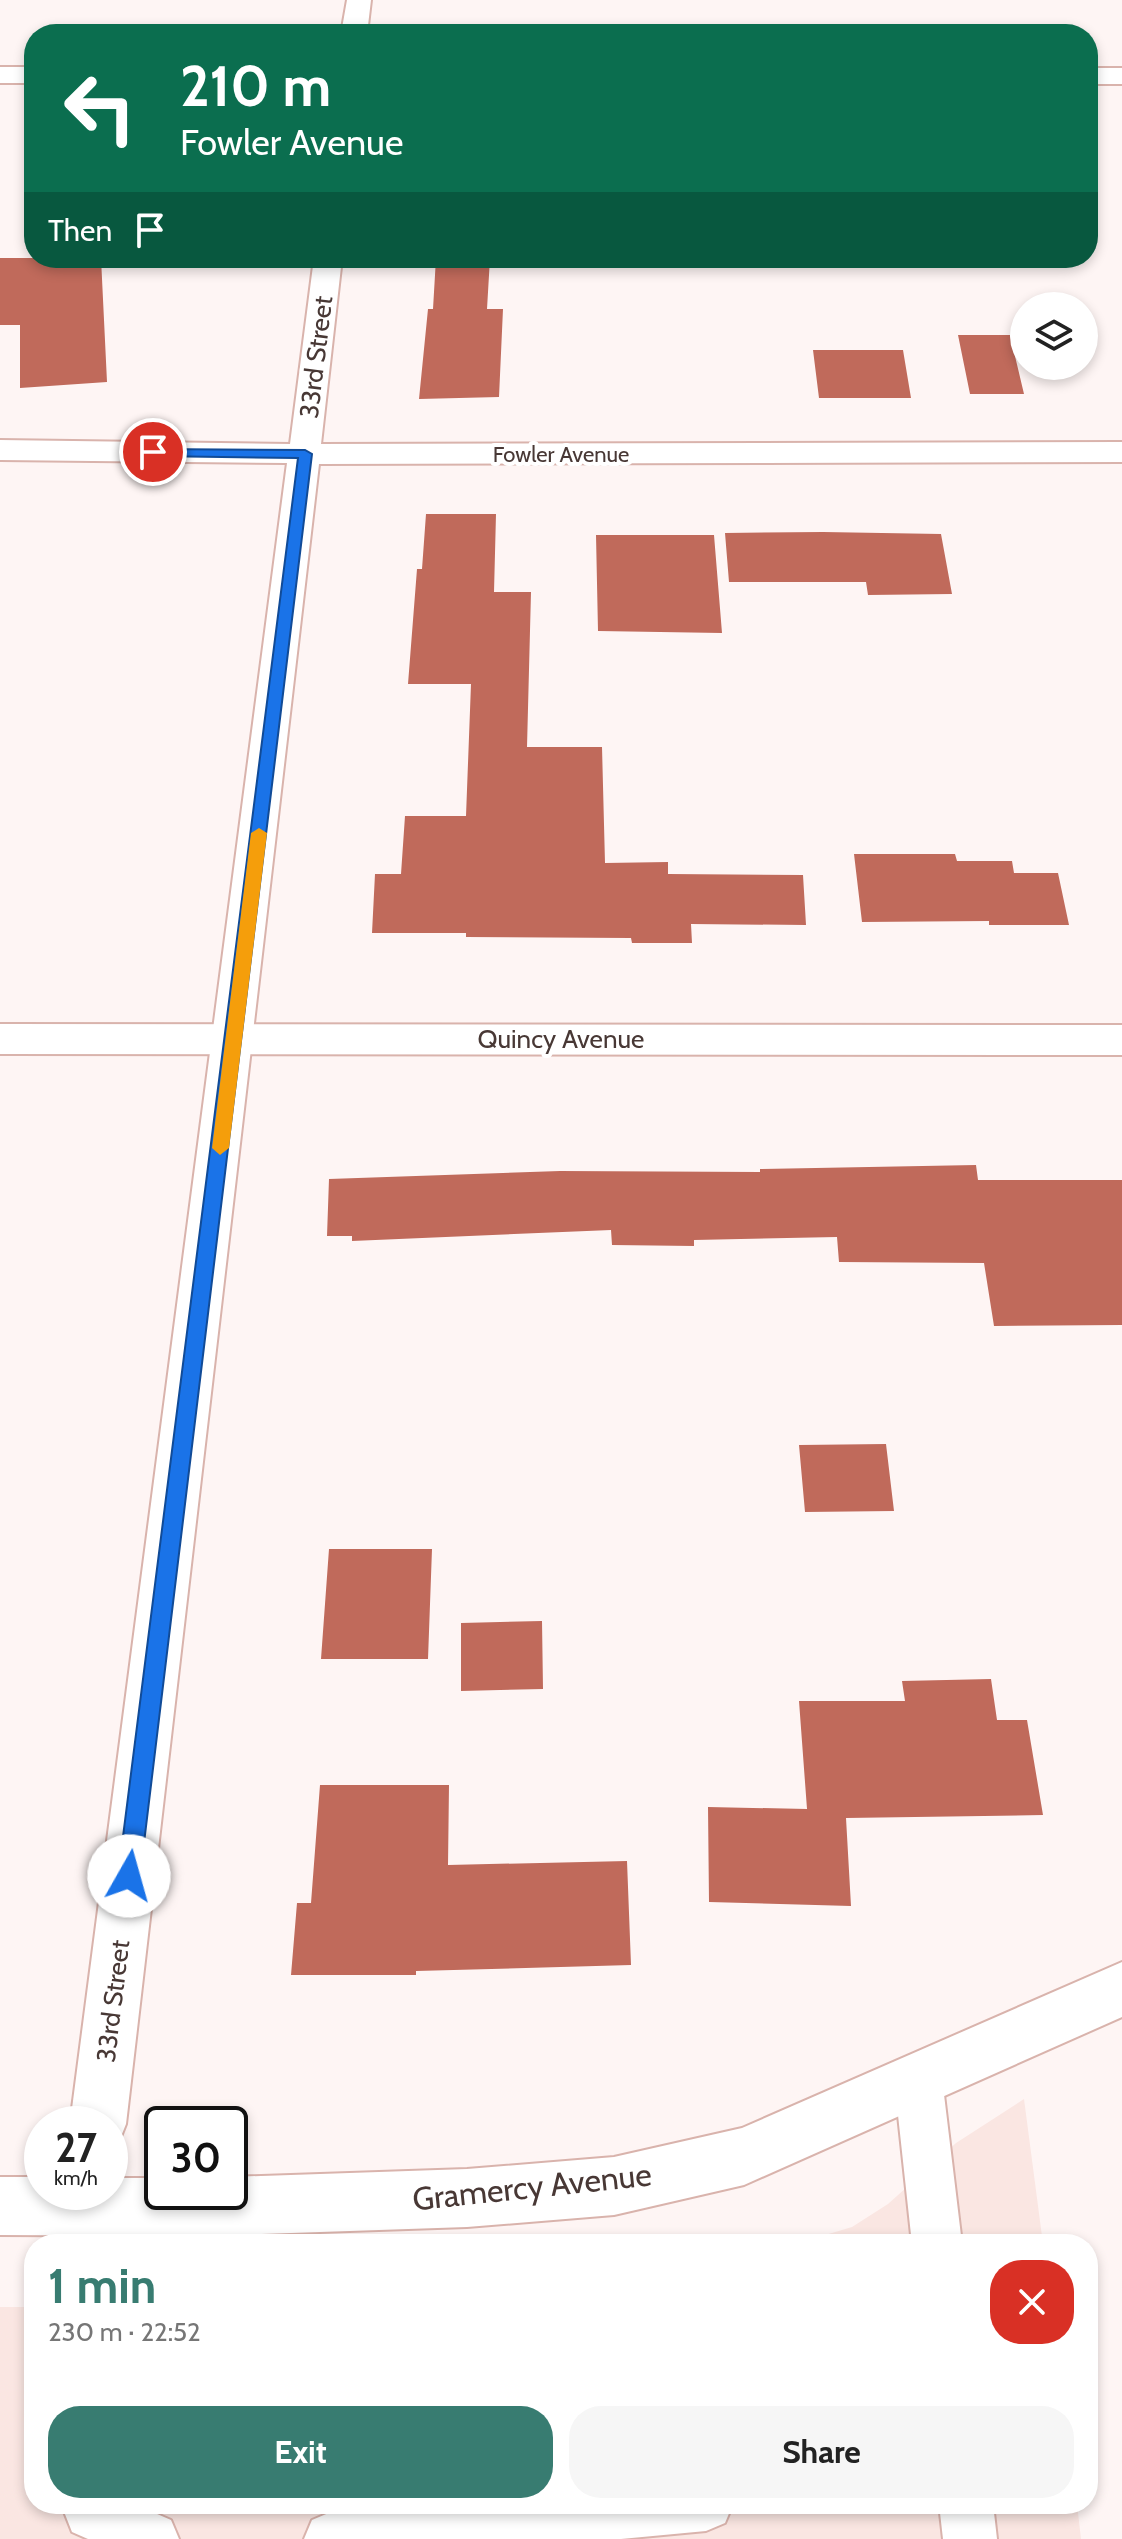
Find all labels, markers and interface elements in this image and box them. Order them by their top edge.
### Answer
text: 210 m [180,52,331,120]
icon: left [48,56,152,160]
text: Fowler Avenue [180,120,403,164]
icon: arrive [128,208,172,252]
text: Then [48,212,112,249]
map controls [1010,292,1098,380]
button: layers [1010,292,1098,380]
street label: 33rd Street [293,294,339,420]
pin [119,418,187,486]
icon: arrive [131,430,175,474]
street label: Fowler Avenue [493,441,629,468]
street label: Quincy Avenue [478,1023,644,1055]
position arrow [87,1834,171,1918]
street label: 33rd Street [90,1938,136,2064]
speed limit sign: 30 [144,2106,248,2210]
text: 27 [55,2123,97,2172]
street label: Gramercy Avenue [411,2155,653,2218]
text: km/h [54,2166,98,2190]
text: 1 min [48,2257,156,2315]
button: close [990,2260,1074,2344]
text: 230 m · 22:52 [48,2316,201,2348]
button: Exit [48,2406,553,2498]
button: Share [569,2406,1074,2498]

